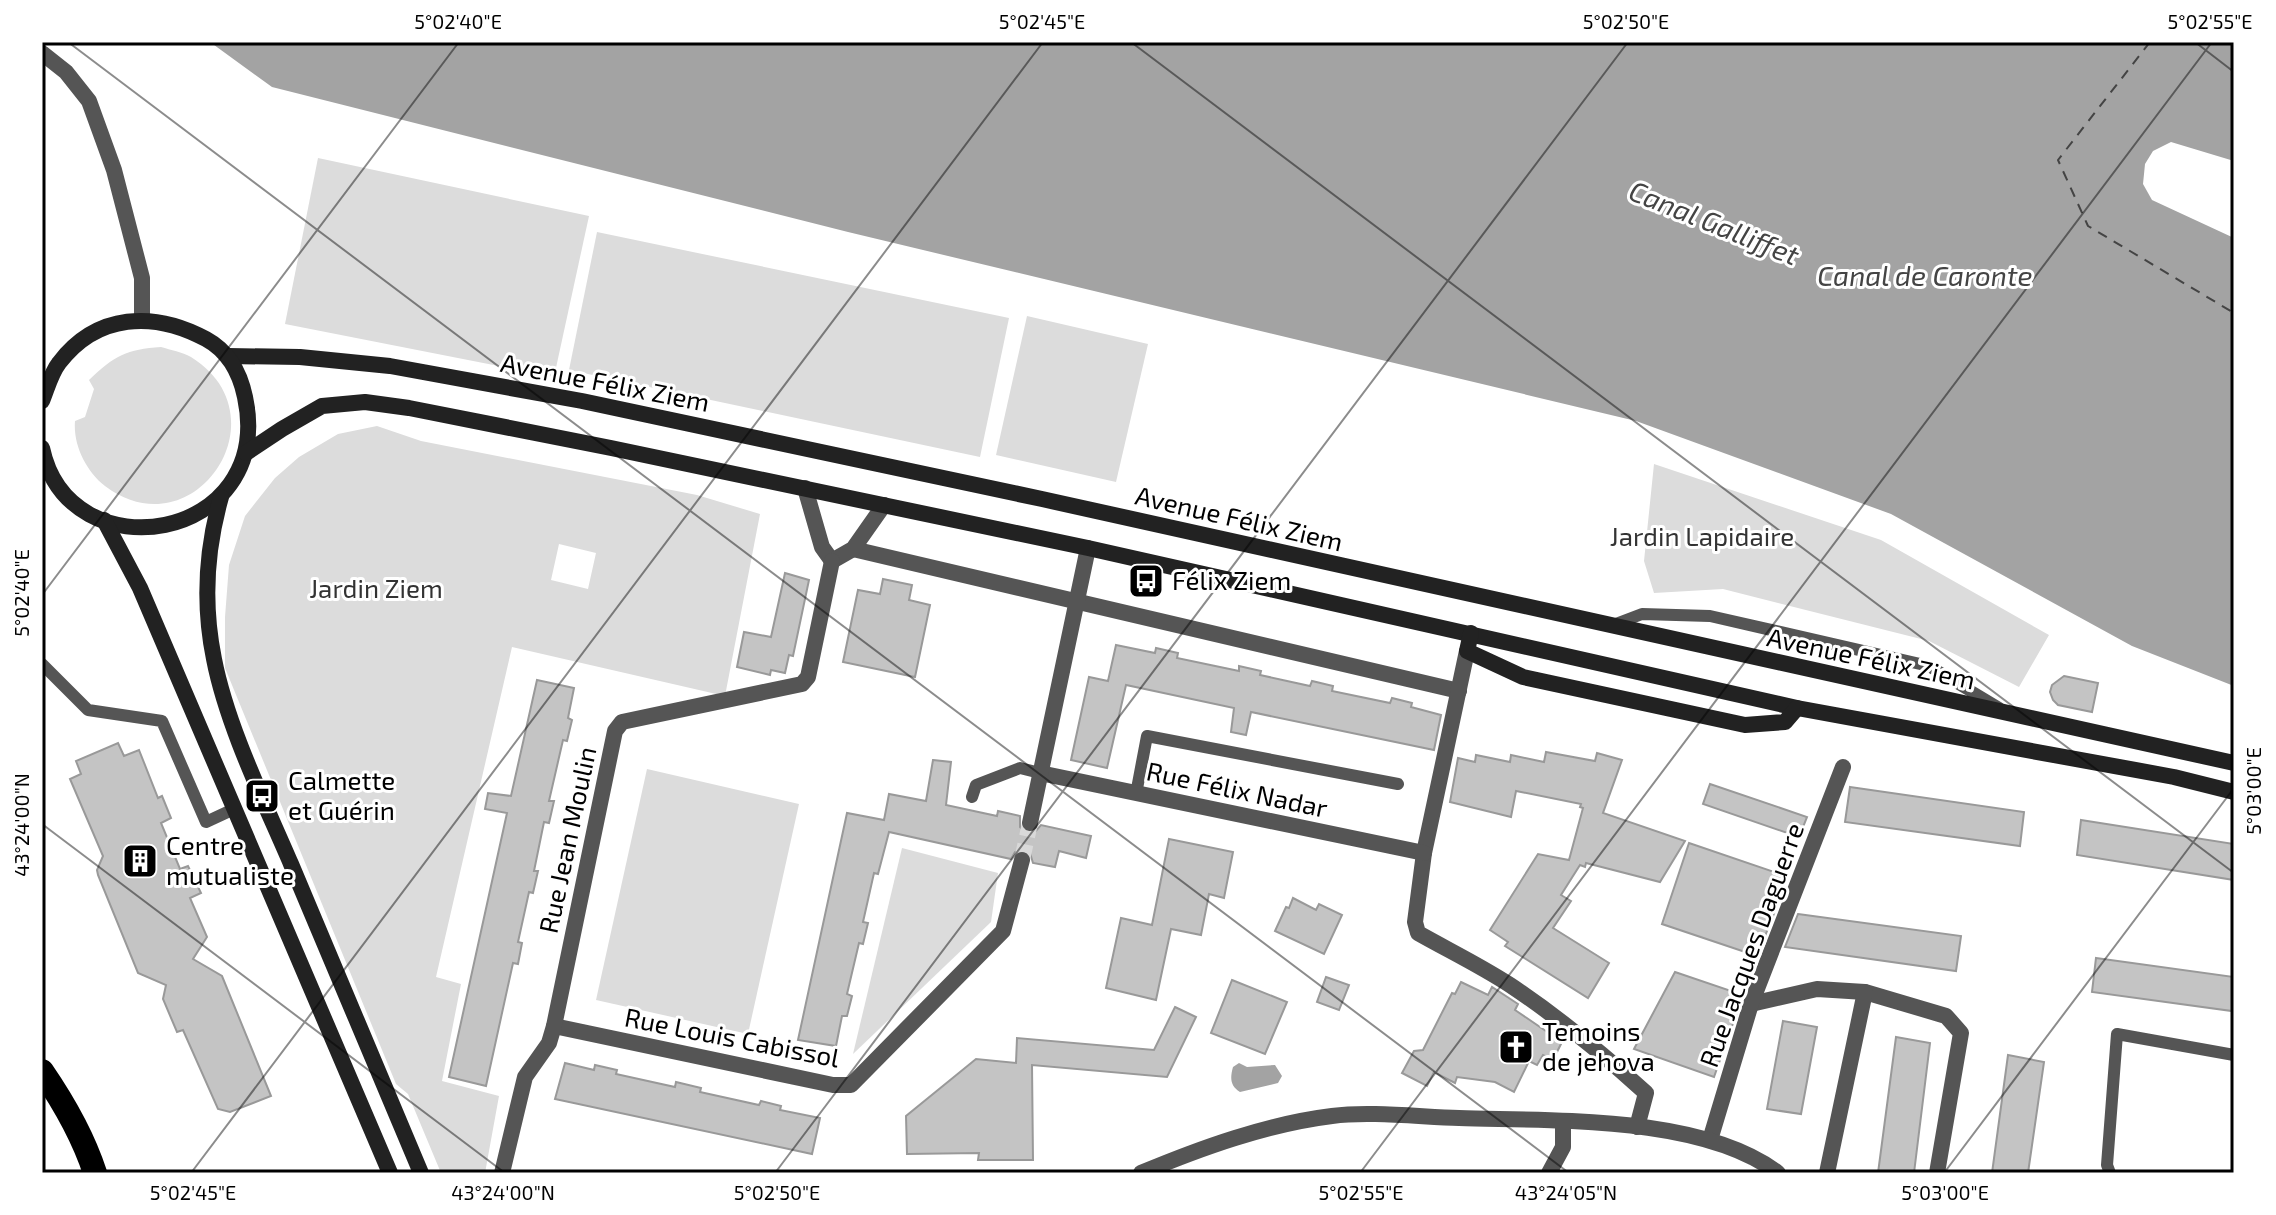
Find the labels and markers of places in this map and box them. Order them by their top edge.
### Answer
bus stop icon: Félix Ziem [1127,562,1165,600]
place label: Félix Ziem [1172,564,1291,595]
place label: Calmette et Guérin [288,764,395,825]
bus stop icon: Calmette et Guérin [243,777,281,815]
place label: Centre mutualiste [166,829,294,890]
building icon: Centre mutualiste [121,842,159,880]
place label: Temoins de jehova [1542,1015,1655,1076]
church icon: Temoins de jehova [1497,1028,1535,1066]

